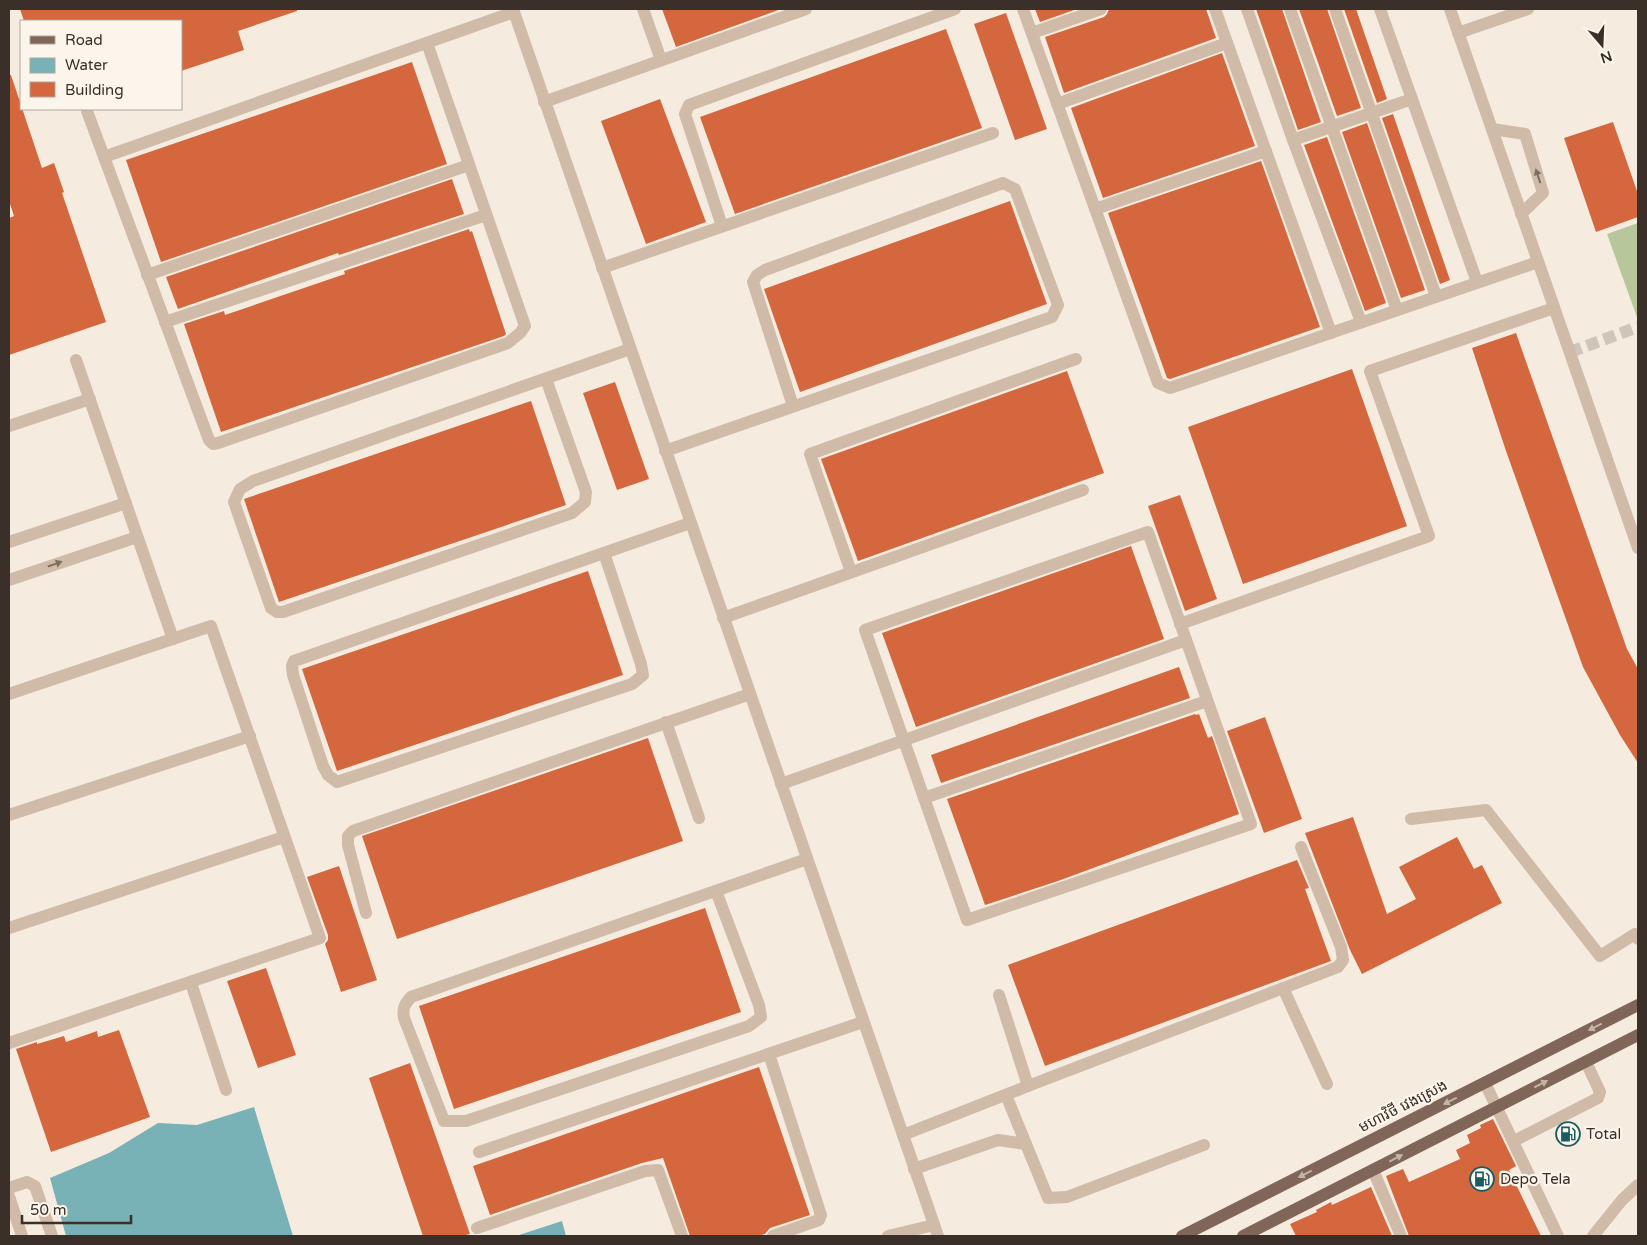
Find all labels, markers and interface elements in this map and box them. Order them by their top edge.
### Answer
legend [20,20,182,110]
north arrow [1577,20,1627,70]
text: Road [65,31,103,49]
text: N [1598,47,1614,67]
text: Water [65,56,108,74]
text: Building [65,81,124,99]
one-way arrow [1534,168,1541,183]
one-way arrow [48,560,63,568]
one-way arrow [1588,1023,1602,1031]
street label: មហាវិថី វេងស្រេង [1355,1075,1450,1136]
one-way arrow [1533,1080,1548,1089]
one-way arrow [1443,1097,1457,1105]
fuel station icon: Total [1555,1121,1581,1147]
place label: Total [1586,1125,1621,1143]
one-way arrow [1389,1154,1403,1162]
fuel station icon: Depo Tela [1469,1166,1495,1192]
one-way arrow [1298,1170,1312,1178]
place label: Depo Tela [1500,1170,1571,1188]
scale bar [22,1192,131,1224]
text: 50 m [30,1201,67,1219]

